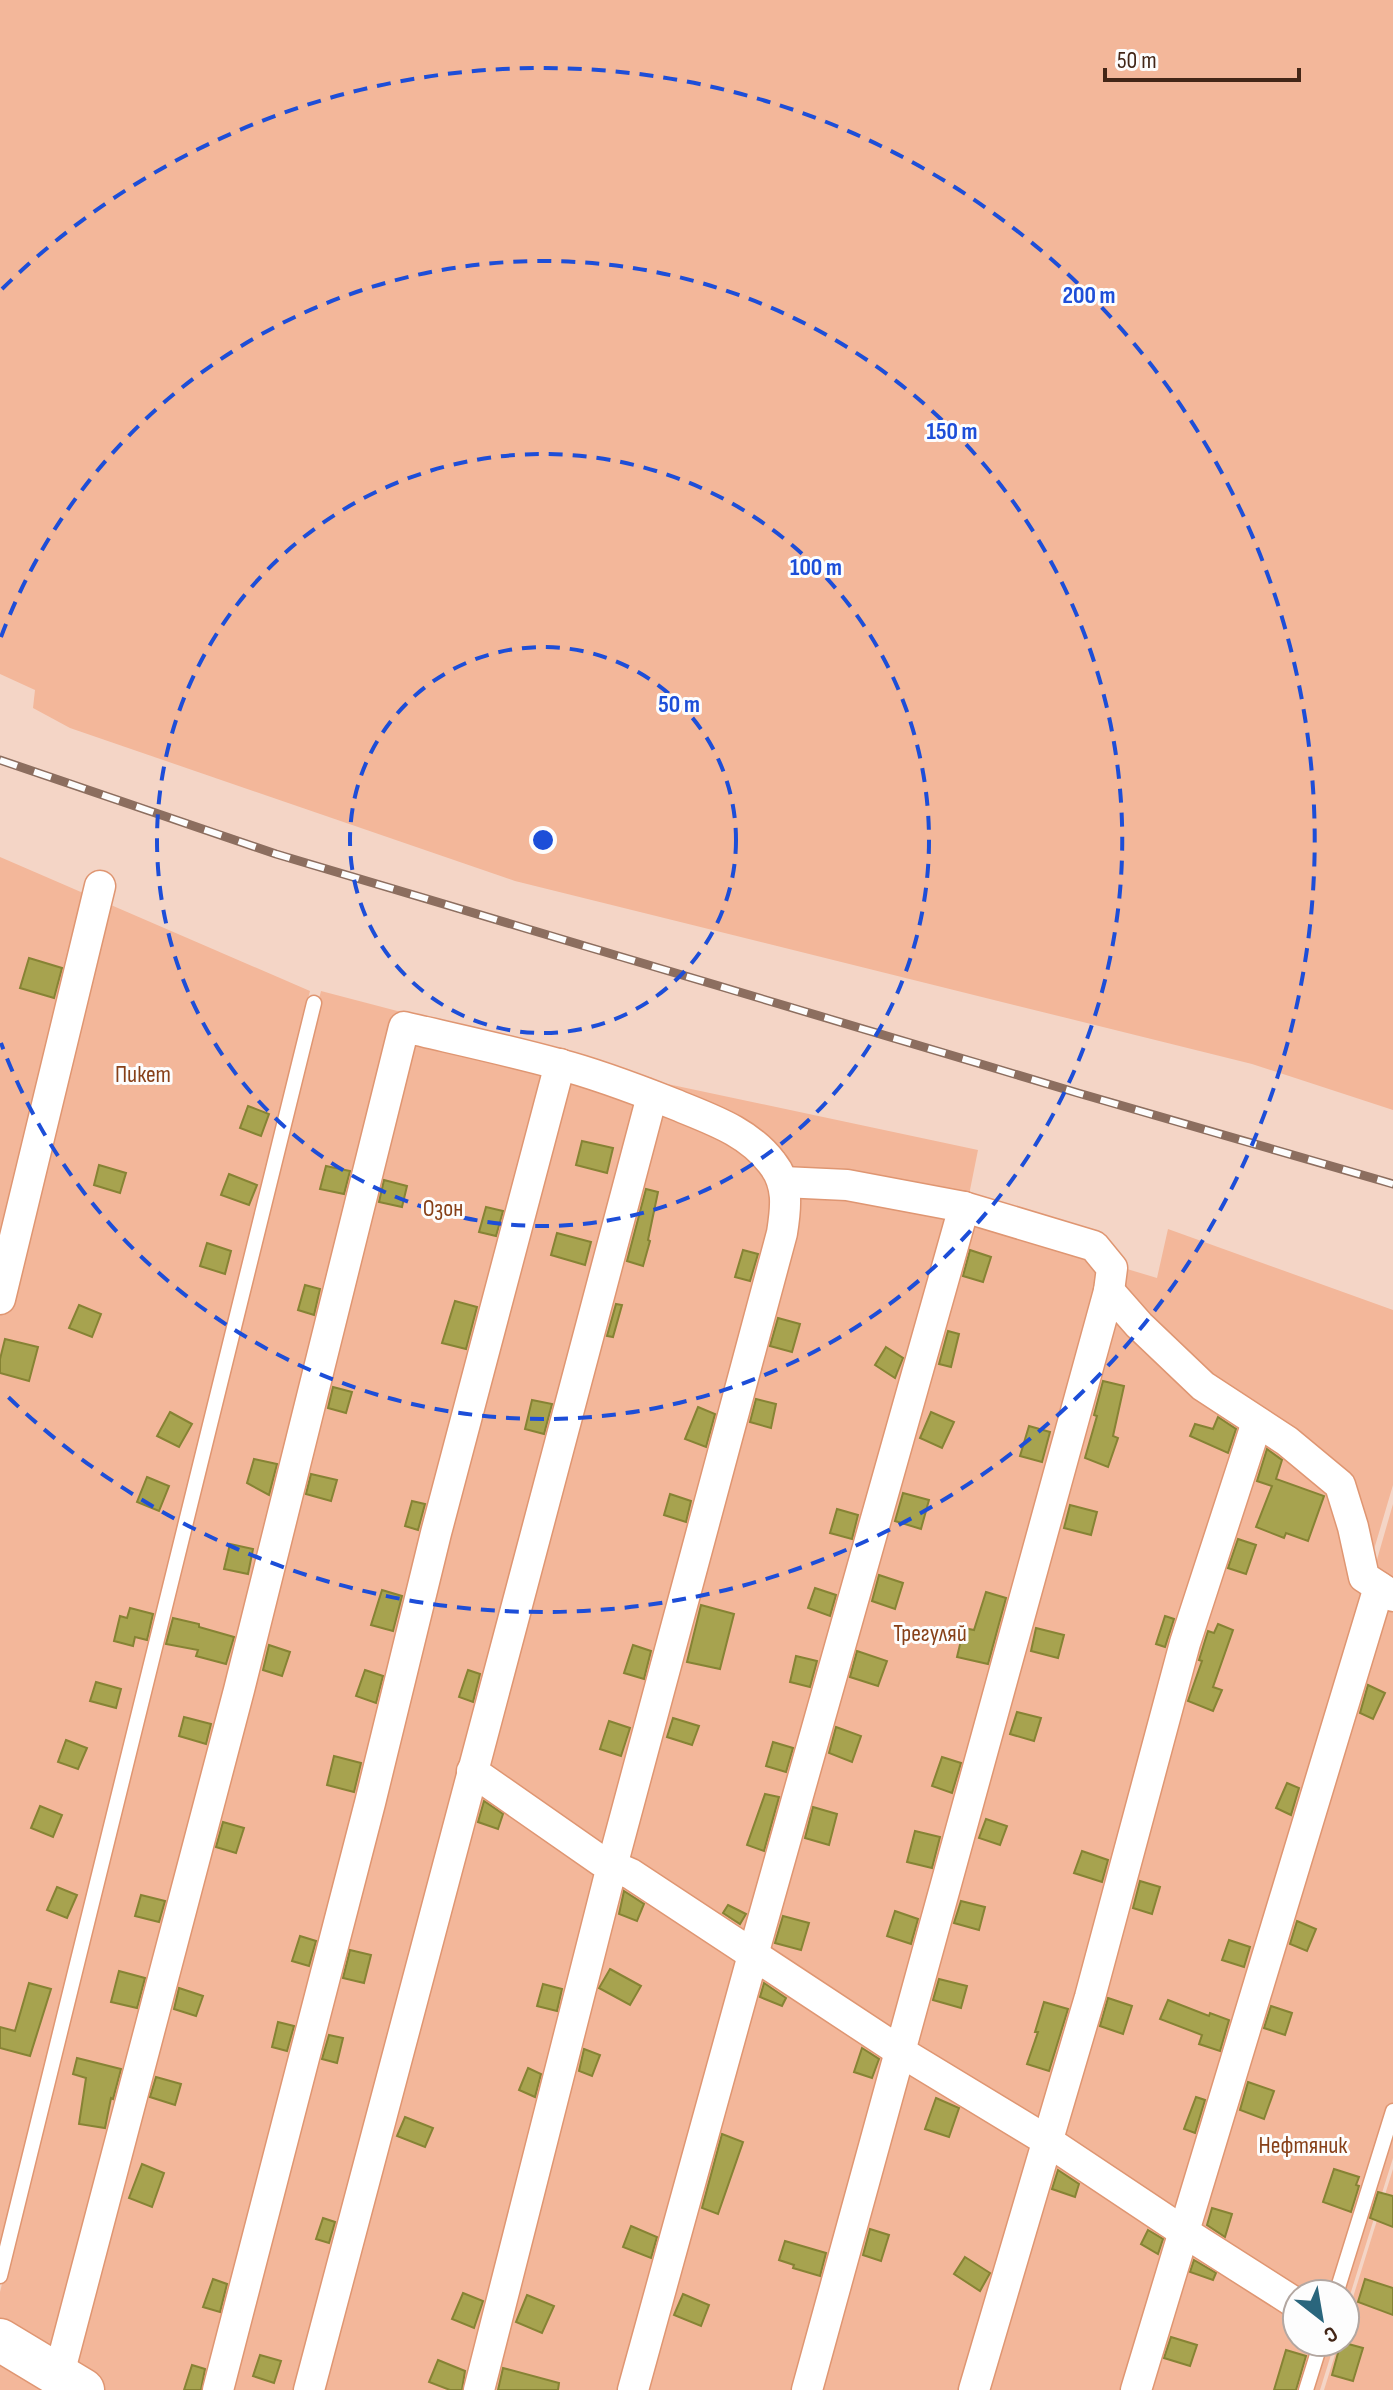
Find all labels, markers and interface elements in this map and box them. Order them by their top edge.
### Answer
scale bar [1105,32,1299,82]
text: 50 m [1117,46,1157,75]
text: 200 m [1062,281,1116,310]
text: 150 m [926,417,978,446]
text: 100 m [790,553,842,582]
text: 50 m [658,690,700,719]
centre of rings [529,826,557,854]
park label: Пикет [115,1060,171,1089]
park label: Озон [423,1194,463,1223]
park label: Трегуляй [893,1619,967,1648]
park label: Нефтяник [1259,2131,1348,2160]
north arrow [1281,2278,1361,2358]
text: С [1319,2319,1342,2348]

